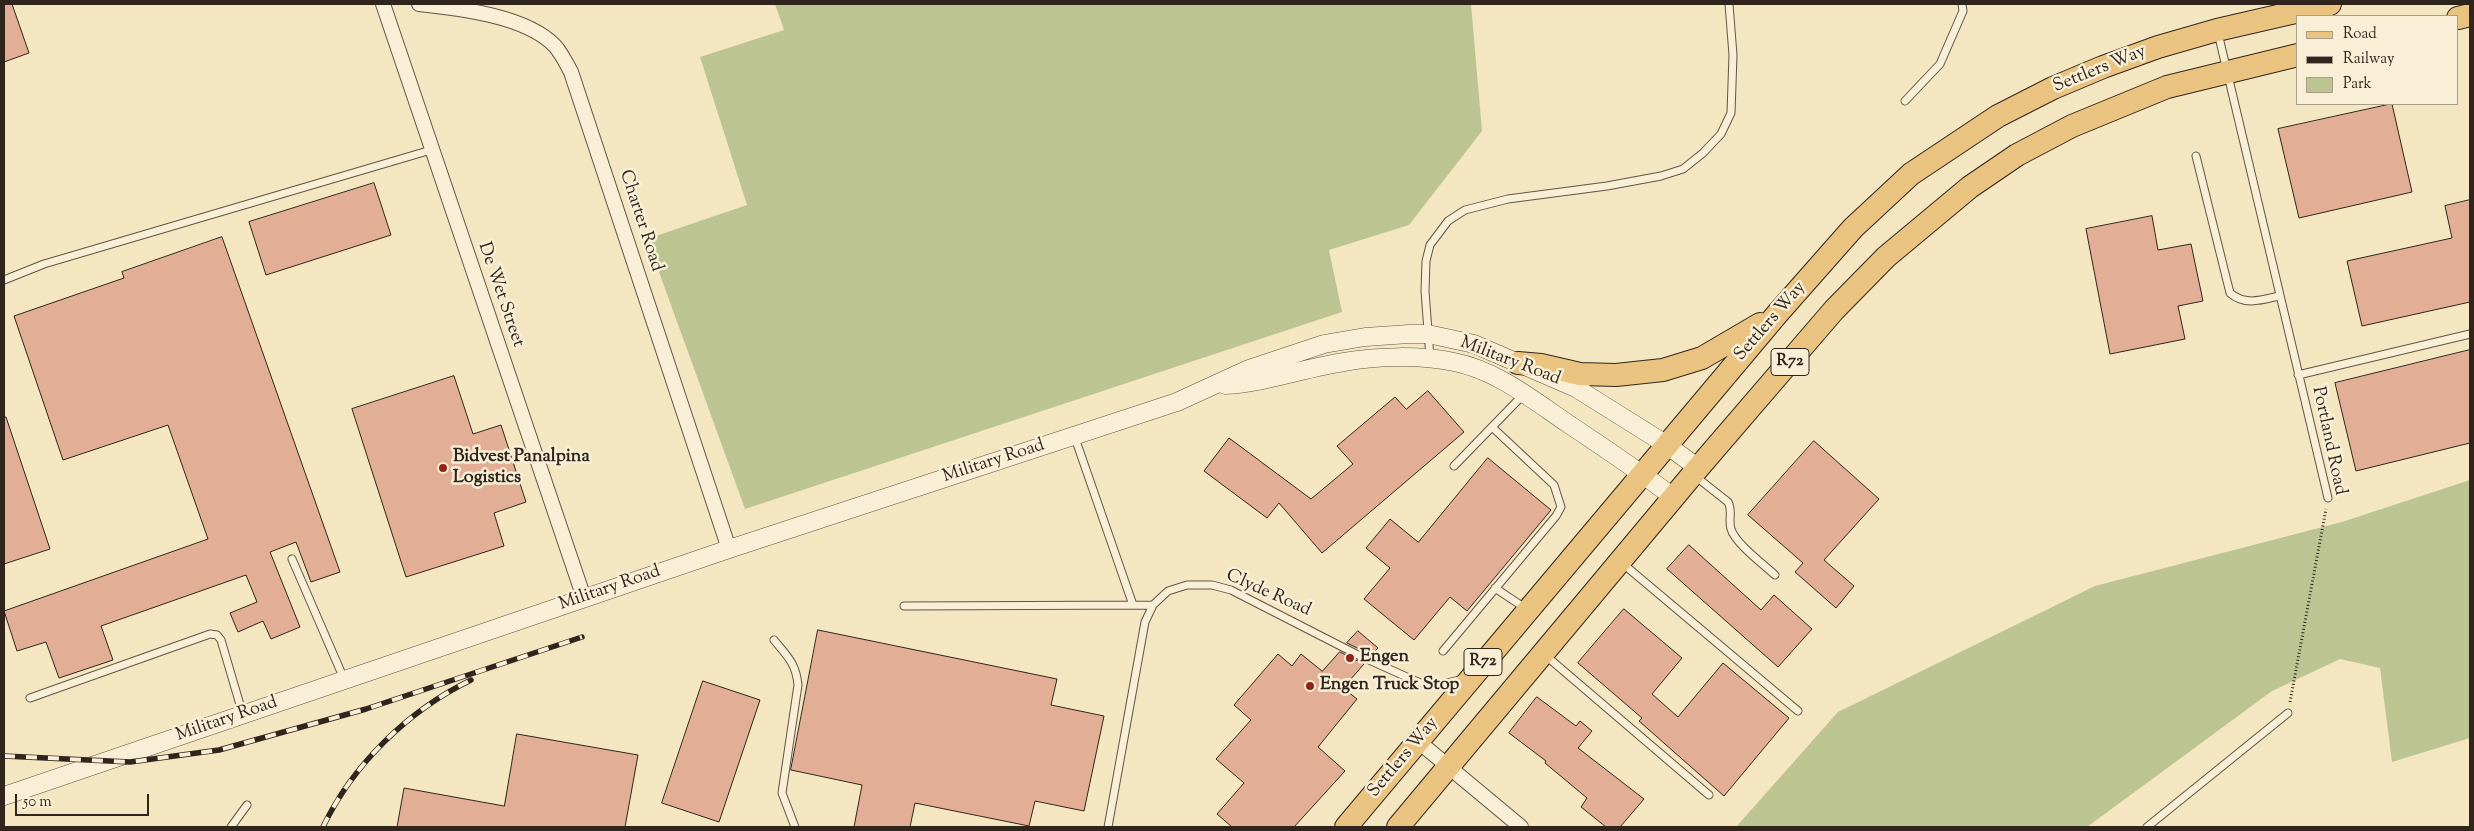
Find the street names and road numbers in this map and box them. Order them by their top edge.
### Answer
street label: Settlers Way [2050,42,2150,98]
street label: Charter Road [613,168,667,274]
street label: De Wet Street [472,240,528,350]
street label: Settlers Way [1731,278,1811,366]
street label: Military Road [1457,333,1563,391]
road number: R72 [1771,348,1809,376]
street label: Portland Road [2306,385,2350,497]
street label: Military Road [940,435,1048,489]
street label: Military Road [556,562,664,616]
street label: Clyde Road [1222,566,1314,622]
road number: R72 [1464,649,1502,676]
street label: Military Road [173,693,281,747]
street label: Settlers Way [1364,713,1444,803]

